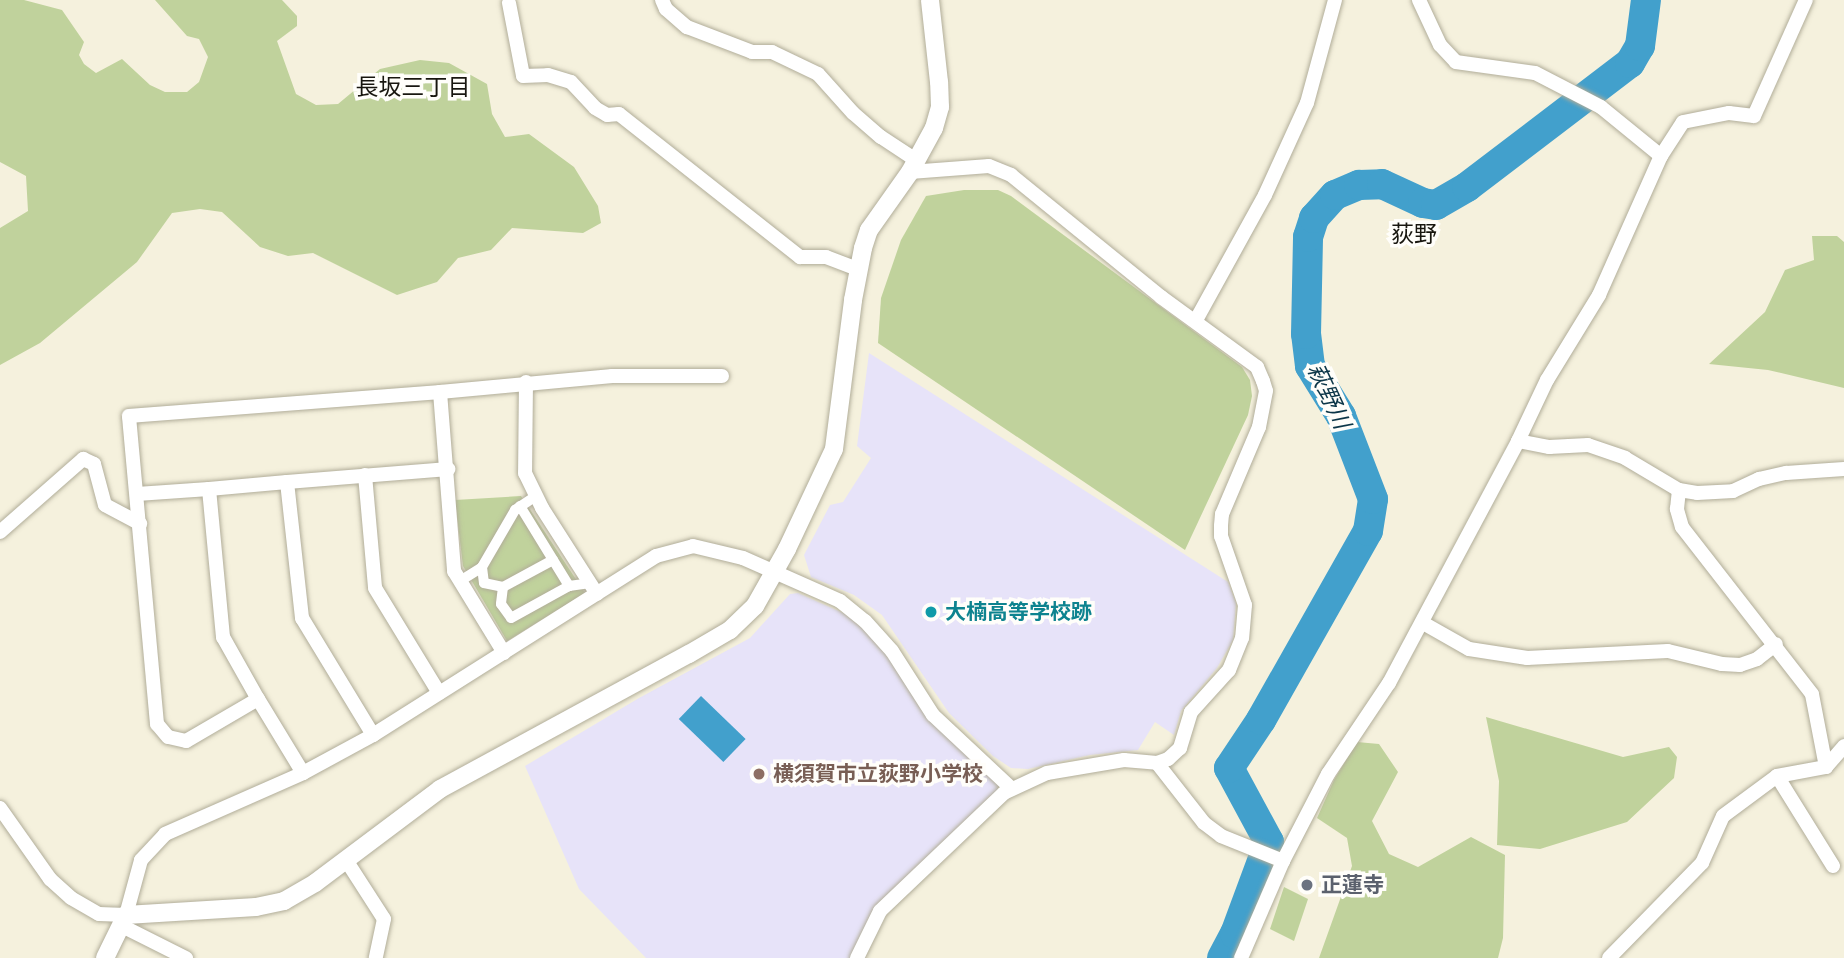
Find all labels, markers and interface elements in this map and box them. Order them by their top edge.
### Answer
district label: 長坂三丁目 [356,73,470,101]
district label: 荻野 [1391,220,1437,248]
water label: 萩野川 [1302,359,1356,433]
place label: 大楠高等学校跡 [945,599,1092,625]
marker: 大楠高等学校跡 [923,604,939,620]
place label: 横須賀市立荻野小学校 [773,761,983,787]
marker: 横須賀市立荻野小学校 [751,766,767,782]
place label: 正蓮寺 [1321,872,1384,898]
marker: 正蓮寺 [1299,877,1315,893]

